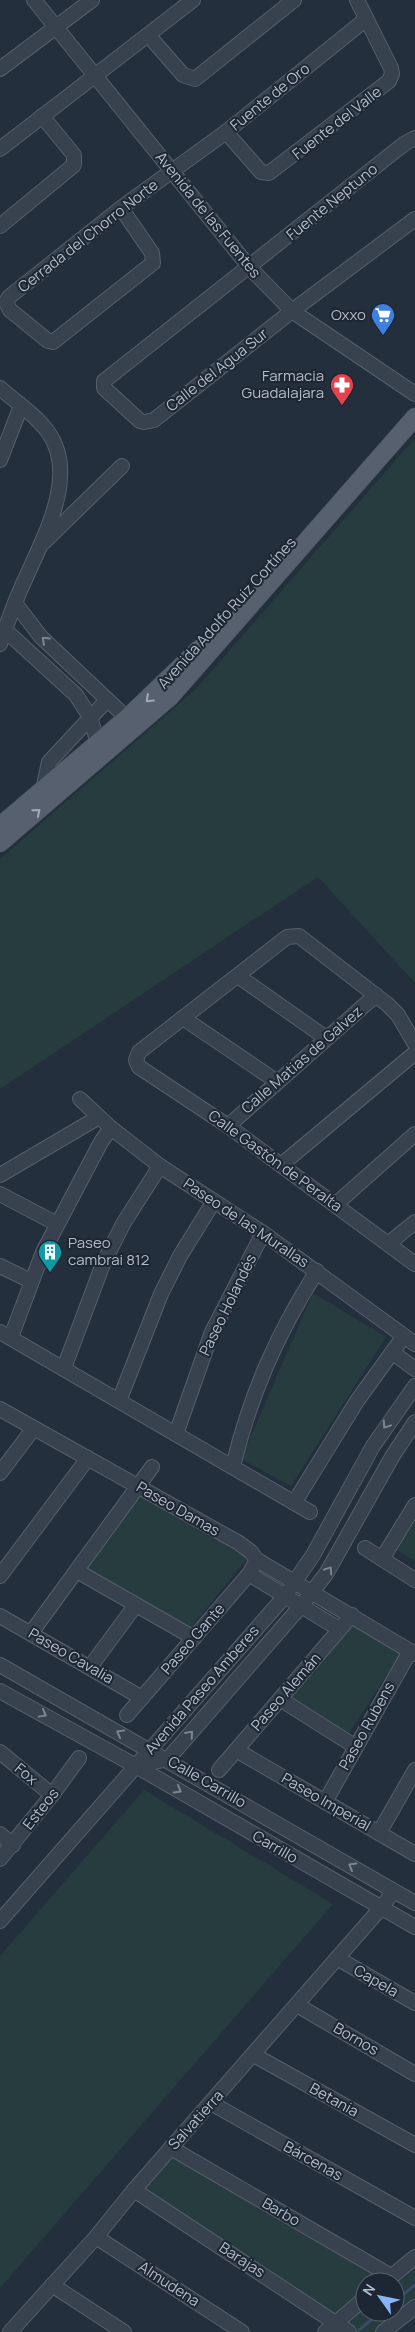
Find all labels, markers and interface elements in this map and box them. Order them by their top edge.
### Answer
street label: Fuente de Oro [225,58,314,135]
street label: Fuente del Valle [288,81,386,164]
street label: Avenida de las Fuentes [151,147,266,282]
street label: Fuente Neptuno [282,158,382,245]
street label: Cerrada del Chorro Norte [13,174,162,297]
supermarket icon: Oxxo [370,302,396,336]
place label: Oxxo [331,304,366,325]
street label: Calle del Agua Sur [161,323,273,416]
place label: Farmacia Guadalajara [242,365,324,403]
pharmacy icon: Farmacia Guadalajara [329,372,355,406]
street label: Avenida Adolfo Ruiz Cortínes [153,532,301,693]
one-way arrow [42,637,51,646]
one-way arrow [145,693,154,702]
one-way arrow [32,809,41,818]
street label: Calle Matias de Galvez [236,1001,367,1118]
street label: Calle Gastón de Peralta [204,1105,347,1216]
street label: Paseo de las Murallas [179,1173,313,1272]
place label: Paseo cambrai 812 [68,1232,149,1270]
building icon: Paseo cambrai 812 [37,1239,63,1273]
street label: Paseo Holandés [194,1250,261,1359]
one-way arrow [383,1420,393,1429]
street label: Paseo Damas [133,1476,224,1541]
one-way arrow [323,1566,332,1576]
street label: Paseo Gante [156,1598,230,1679]
street label: Avenida Paseo Amberes [140,1621,264,1759]
street label: Paseo Cavalia [25,1623,118,1688]
street label: Paseo Alemán [246,1648,325,1735]
street label: Paseo Rubens [334,1678,400,1774]
one-way arrow [37,1708,46,1718]
one-way arrow [117,1729,126,1739]
one-way arrow [184,1731,193,1740]
street label: Calle Carrillo [164,1751,250,1812]
street label: Fox [10,1758,42,1789]
street label: Paseo Imperial [278,1767,375,1836]
street label: Esteos [18,1783,64,1834]
one-way arrow [173,1784,182,1794]
street label: Carrillo [249,1825,302,1868]
one-way arrow [348,1863,357,1873]
street label: Capela [350,1959,403,2002]
street label: Bornos [330,2017,383,2060]
street label: Betania [306,2078,363,2122]
street label: Salvatierra [163,2085,228,2154]
street label: Bárcenas [280,2136,347,2185]
street label: Barbo [258,2192,304,2231]
street label: Barajas [215,2237,269,2282]
street label: Almudena [134,2256,204,2311]
north arrow [355,2272,405,2322]
text: N [358,2280,379,2299]

